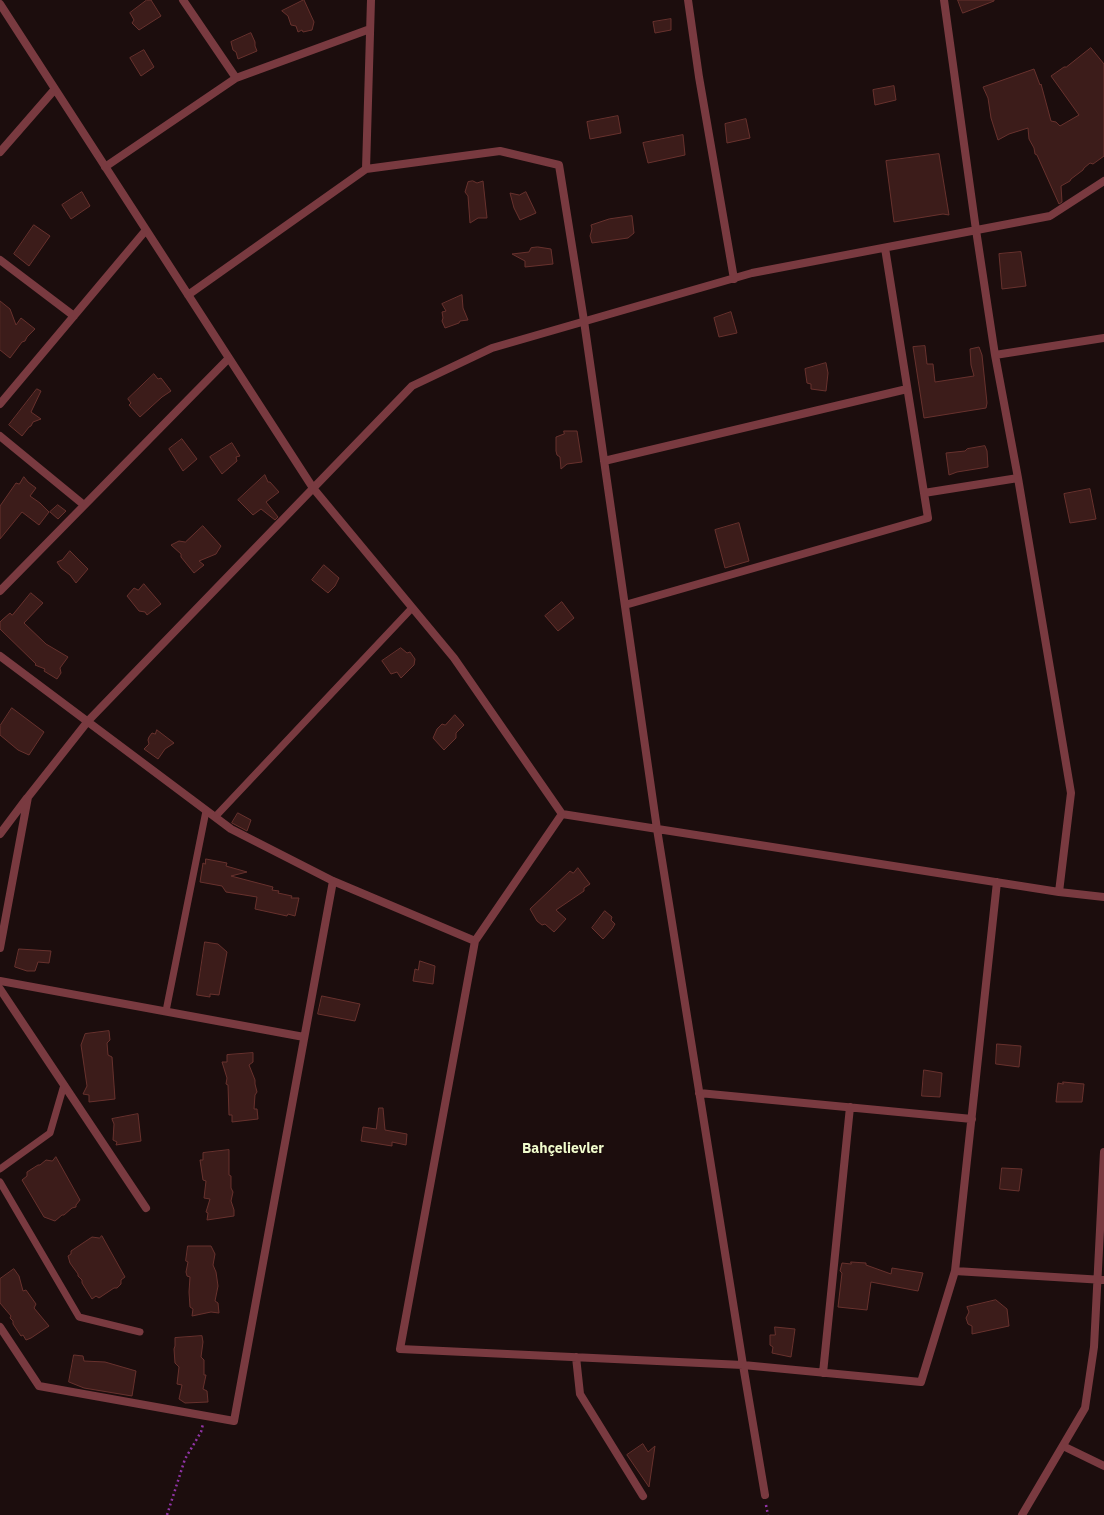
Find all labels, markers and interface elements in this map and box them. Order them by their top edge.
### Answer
district label: Bahçelievler [522,1141,604,1157]

